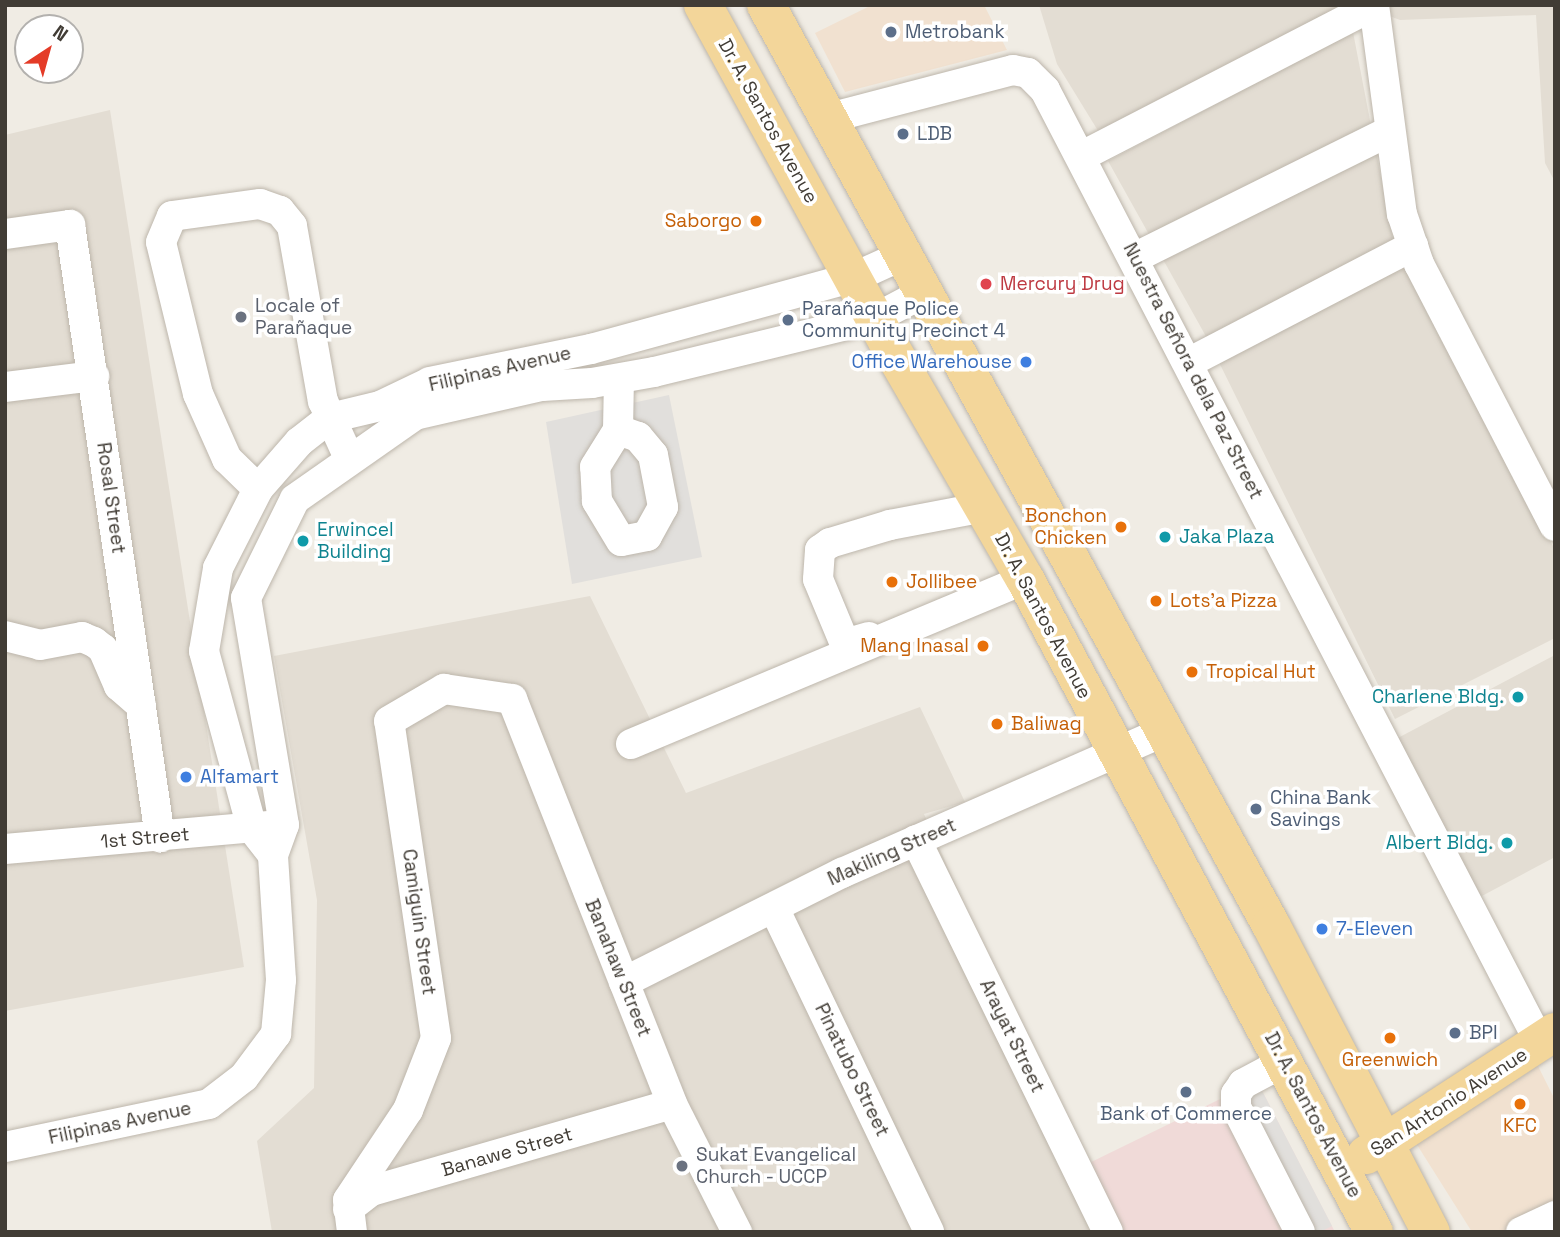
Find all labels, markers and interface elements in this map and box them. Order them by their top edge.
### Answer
north arrow [14,14,84,84]
text: N [48,19,73,47]
place label: Metrobank [905,21,1005,43]
marker: Metrobank [883,24,899,40]
street label: Dr. A. Santos Avenue [713,34,823,208]
place label: LDB [917,123,952,145]
marker: LDB [895,126,911,142]
place label: Saborgo [665,210,742,232]
marker: Saborgo [748,213,764,229]
street label: Nuestra Señora dela Paz Street [1118,239,1268,503]
place label: Mercury Drug [1000,273,1125,295]
marker: Mercury Drug [978,276,994,292]
place label: Locale of Parañaque [255,295,352,339]
place label: Parañaque Police Community Precinct 4 [802,298,1005,342]
marker: Locale of Parañaque [233,309,249,325]
marker: Parañaque Police Community Precinct 4 [780,312,796,328]
street label: Filipinas Avenue [426,342,574,396]
place label: Office Warehouse [851,351,1012,373]
marker: Office Warehouse [1018,354,1034,370]
street label: Rosal Street [92,441,130,555]
place label: Bonchon Chicken [1025,505,1107,549]
place label: Erwincel Building [317,519,394,563]
marker: Bonchon Chicken [1113,519,1129,535]
place label: Jaka Plaza [1179,526,1274,548]
street label: Dr. A. Santos Avenue [989,529,1097,703]
marker: Jaka Plaza [1157,529,1173,545]
marker: Erwincel Building [295,533,311,549]
place label: Jollibee [906,571,977,593]
marker: Jollibee [884,574,900,590]
place label: Lots'a Pizza [1170,590,1277,612]
marker: Lots'a Pizza [1148,593,1164,609]
place label: Mang Inasal [860,635,969,657]
marker: Mang Inasal [975,638,991,654]
place label: Tropical Hut [1206,661,1316,683]
marker: Tropical Hut [1184,664,1200,680]
place label: Charlene Bldg. [1372,686,1504,708]
marker: Charlene Bldg. [1510,689,1526,705]
place label: Baliwag [1011,713,1082,735]
marker: Baliwag [989,716,1005,732]
place label: Alfamart [200,766,279,788]
marker: Alfamart [178,769,194,785]
place label: China Bank Savings [1270,787,1371,831]
marker: China Bank Savings [1248,801,1264,817]
street label: Makiling Street [824,813,960,891]
street label: 1st Street [99,823,191,853]
place label: Albert Bldg. [1386,832,1493,854]
marker: Albert Bldg. [1499,835,1515,851]
street label: Camiguin Street [397,848,441,996]
street label: Banahaw Street [580,896,656,1040]
place label: 7-Eleven [1336,918,1413,940]
marker: 7-Eleven [1314,921,1330,937]
street label: Arayat Street [975,976,1049,1096]
street label: Pinatubo Street [810,1000,894,1140]
place label: BPI [1469,1022,1498,1044]
marker: BPI [1447,1025,1463,1041]
street label: Dr. A. Santos Avenue [1259,1028,1367,1202]
marker: Greenwich [1382,1030,1398,1046]
street label: San Antonio Avenue [1366,1043,1532,1161]
place label: Greenwich [1342,1049,1438,1071]
marker: Bank of Commerce [1178,1084,1194,1100]
marker: KFC [1512,1096,1528,1112]
street label: Filipinas Avenue [46,1097,194,1149]
place label: Bank of Commerce [1100,1103,1272,1125]
place label: KFC [1503,1115,1537,1137]
street label: Banawe Street [439,1122,575,1182]
place label: Sukat Evangelical Church - UCCP [696,1144,856,1188]
marker: Sukat Evangelical Church - UCCP [674,1158,690,1174]

